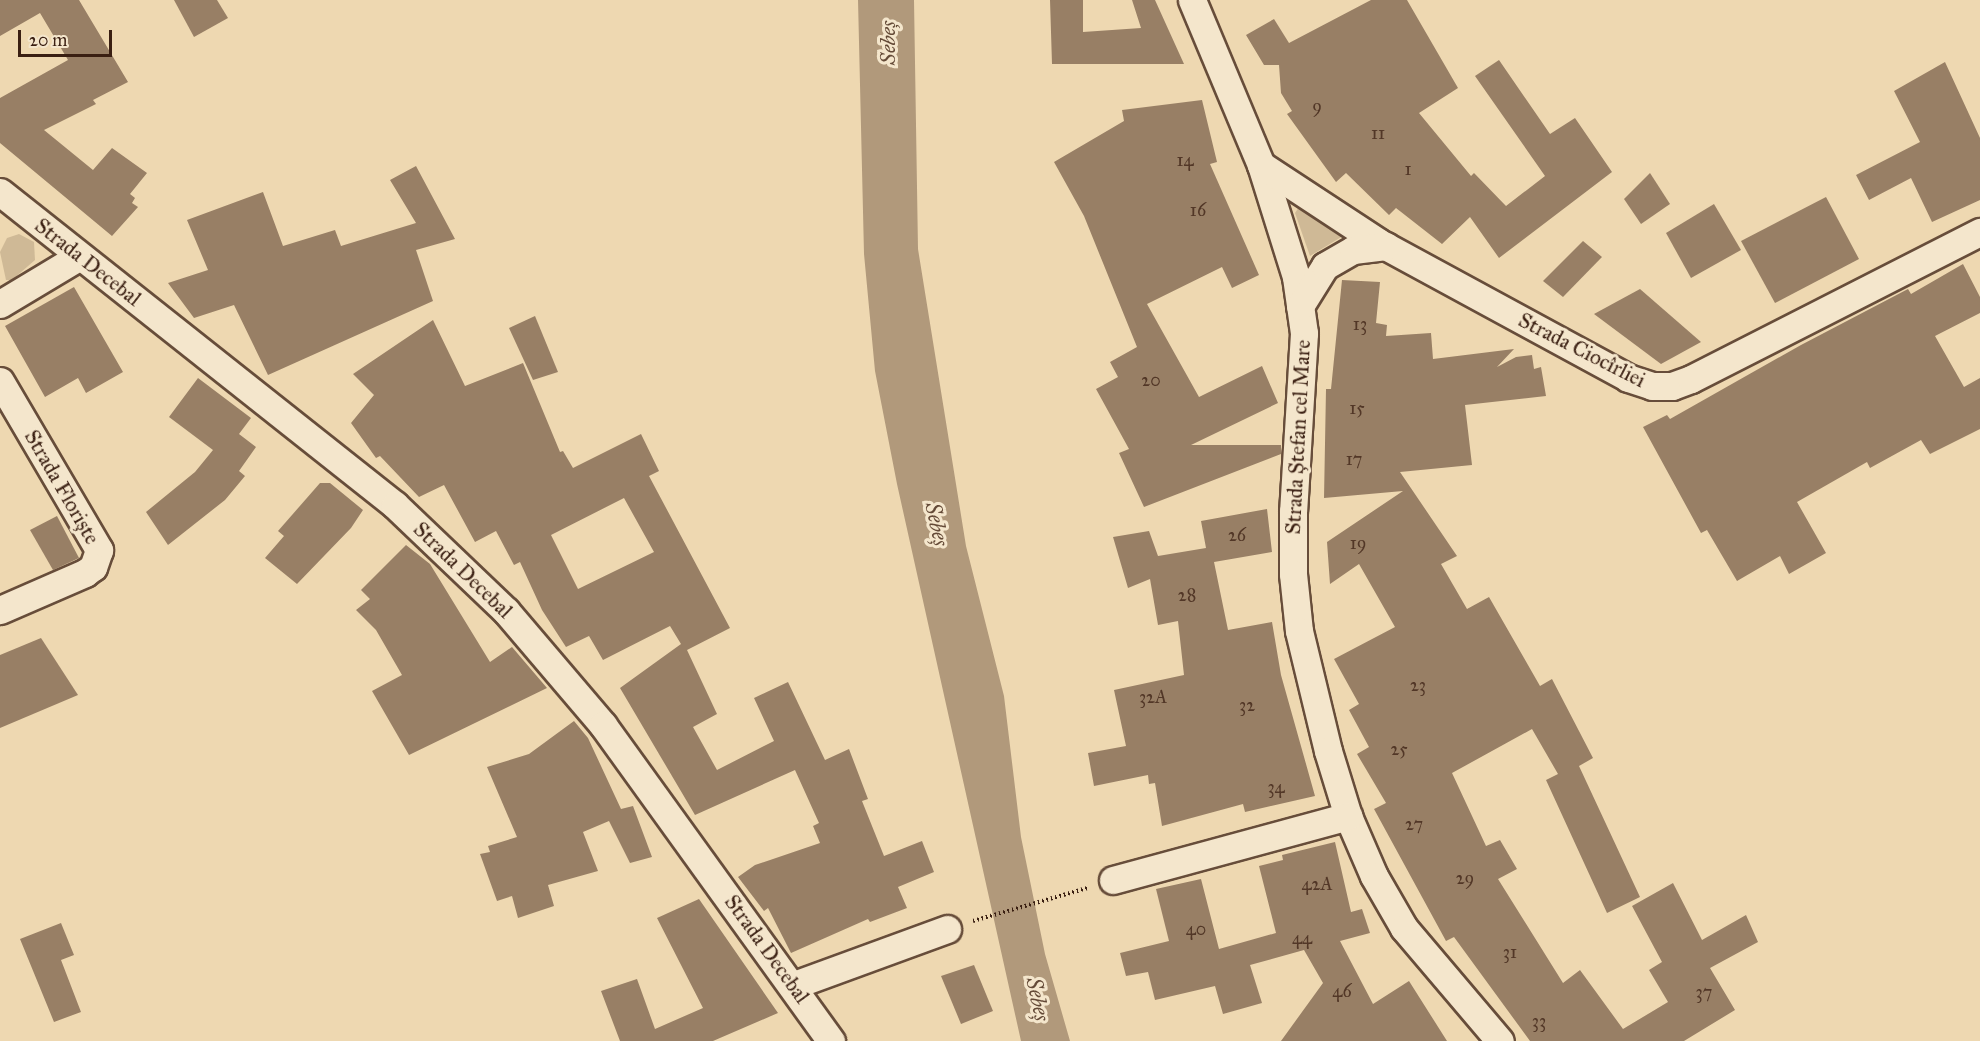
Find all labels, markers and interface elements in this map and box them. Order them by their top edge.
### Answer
scale bar [21,18,116,56]
water label: Sebeș [875,21,901,65]
text: 20 m [29,29,67,51]
house number: 9 [1312,95,1322,117]
house number: 11 [1371,122,1385,144]
house number: 14 [1176,149,1194,171]
house number: 1 [1404,158,1412,180]
house number: 16 [1190,199,1206,221]
street label: Strada Decebal [30,213,146,311]
street label: Strada Ciocîrliei [1514,307,1650,393]
house number: 13 [1353,313,1367,335]
street label: Strada Ștefan cel Mare [1280,339,1316,535]
house number: 20 [1141,369,1161,391]
house number: 15 [1349,397,1365,419]
street label: Strada Floriște [19,425,105,549]
house number: 17 [1346,448,1362,470]
water label: Sebeș [919,500,955,548]
street label: Strada Decebal [408,517,518,623]
house number: 26 [1228,524,1246,546]
house number: 19 [1350,532,1366,554]
house number: 28 [1178,584,1196,606]
house number: 23 [1410,674,1426,696]
house number: 32A [1139,686,1167,708]
house number: 32 [1239,694,1255,716]
house number: 25 [1390,738,1408,760]
house number: 34 [1267,776,1285,798]
house number: 27 [1405,813,1423,835]
house number: 29 [1456,867,1474,889]
house number: 42A [1301,873,1333,895]
street label: Strada Decebal [719,890,815,1008]
house number: 40 [1186,918,1206,940]
house number: 44 [1292,927,1312,949]
house number: 31 [1503,941,1517,963]
water label: Sebeș [1020,975,1056,1023]
house number: 46 [1332,980,1352,1002]
house number: 37 [1696,981,1712,1003]
house number: 33 [1532,1010,1546,1032]

